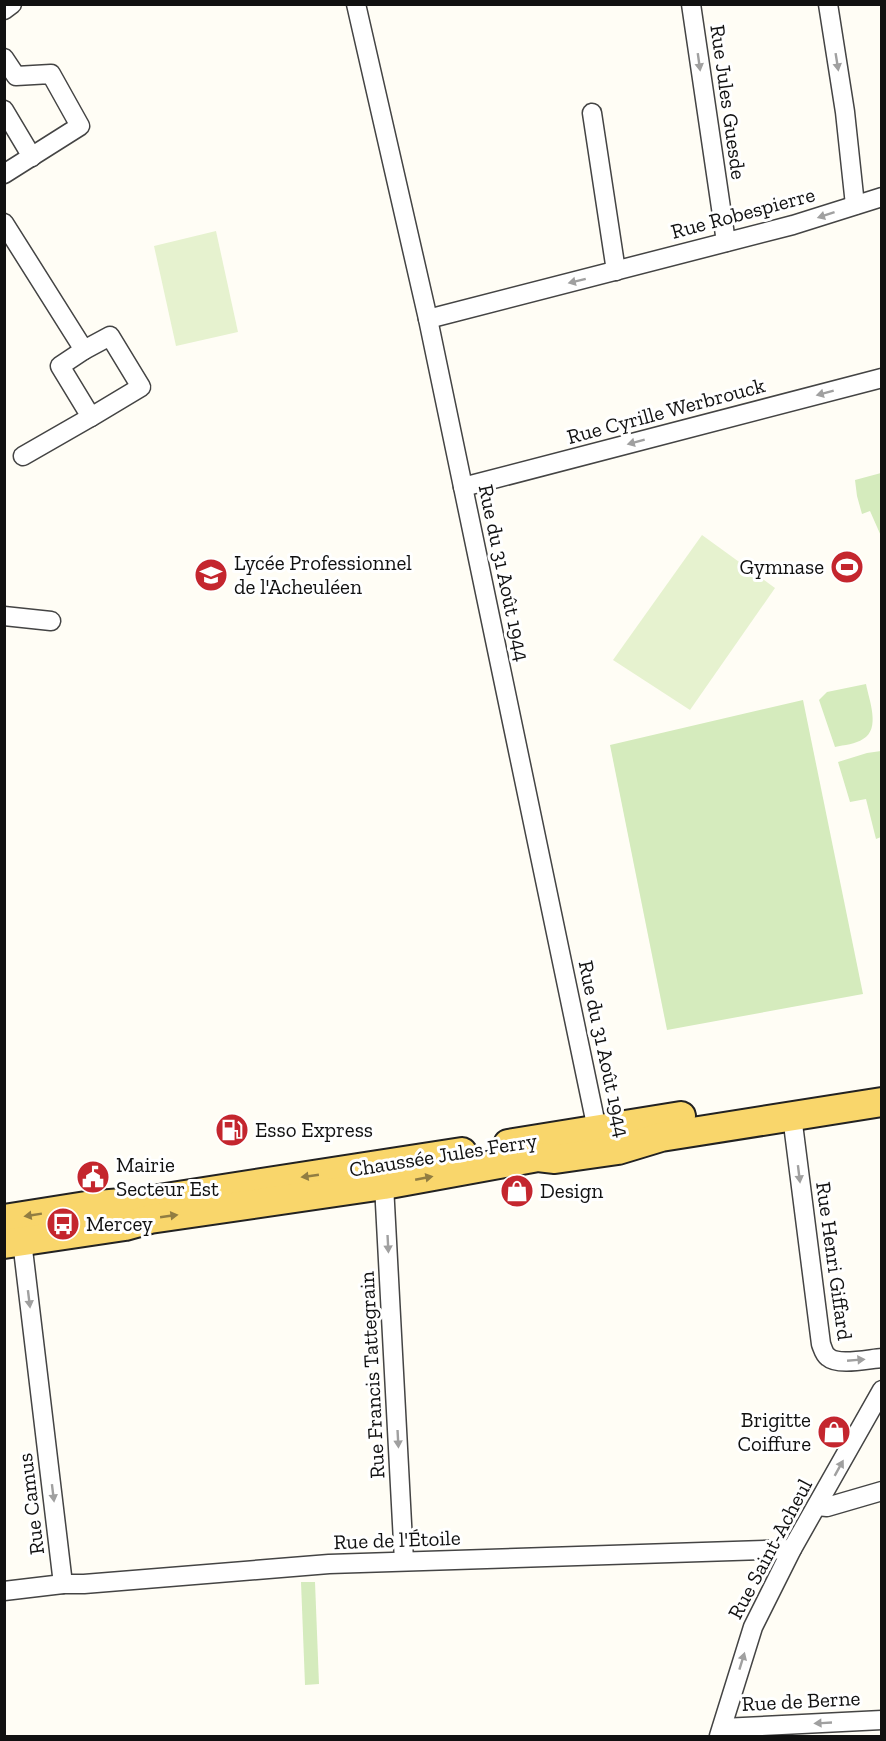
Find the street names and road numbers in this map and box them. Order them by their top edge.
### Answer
street label: Rue Jules Guesde [705,23,752,181]
street label: Rue Robespierre [668,181,818,244]
street label: Rue Cyrille Werbrouck [564,372,768,449]
street label: Rue du 31 Août 1944 [474,482,535,664]
street label: Rue du 31 Août 1944 [574,958,635,1140]
street label: Chaussée Jules Ferry [347,1127,539,1182]
street label: Rue Henri Giffard [811,1180,858,1342]
street label: Rue Francis Tattegrain [354,1271,389,1479]
street label: Rue Camus [12,1452,49,1556]
street label: Rue Saint-Acheul [722,1474,817,1623]
street label: Rue de l'Étoile [333,1525,461,1554]
street label: Rue de Berne [741,1685,861,1716]

